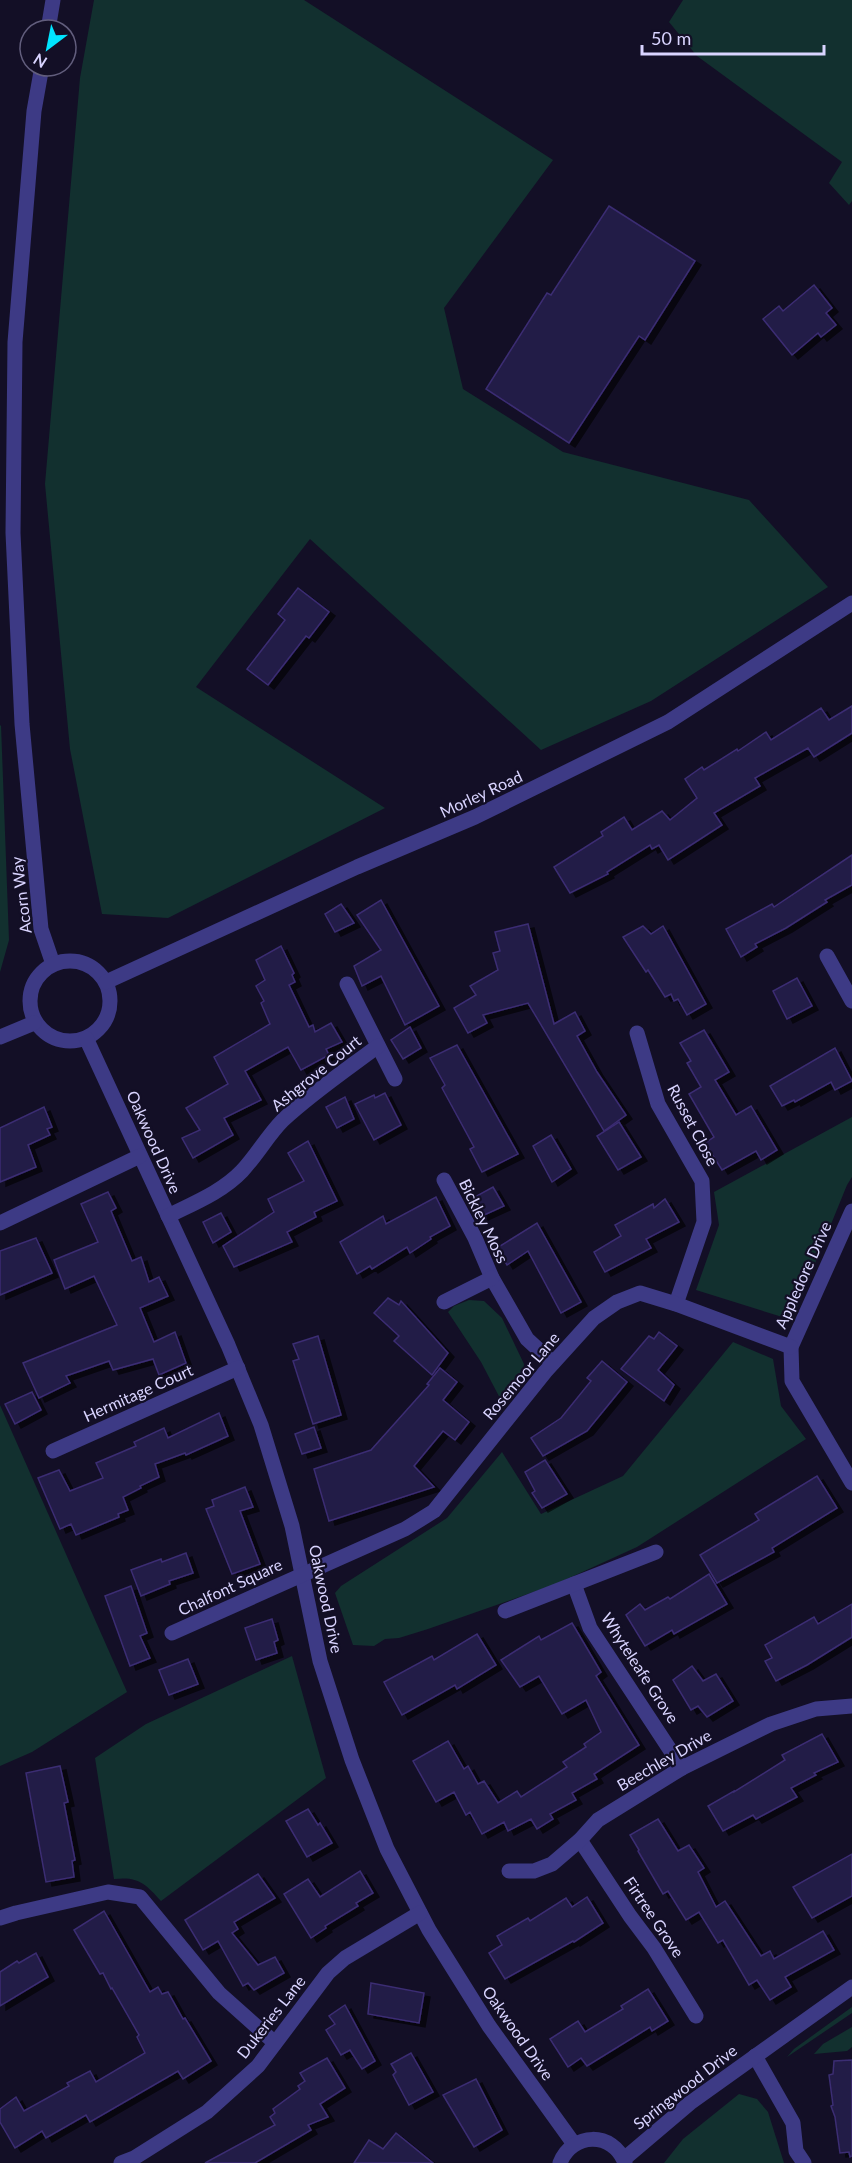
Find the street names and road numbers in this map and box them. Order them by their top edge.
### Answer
street label: Morley Road [436,766,525,821]
street label: Acorn Way [6,855,35,935]
street label: Ashgrove Court [267,1030,365,1115]
street label: Russet Close [664,1081,723,1169]
street label: Oakwood Drive [123,1087,186,1196]
street label: Bickley Moss [456,1176,513,1266]
street label: Appledore Drive [770,1218,835,1331]
street label: Rosemoor Lane [479,1328,563,1423]
street label: Hermitage Court [80,1360,196,1425]
street label: Oakwood Drive [306,1543,347,1655]
street label: Chalfont Square [175,1554,285,1619]
street label: Whyteleafe Grove [598,1609,683,1727]
street label: Beechley Drive [613,1725,714,1794]
street label: Firtree Grove [620,1873,688,1961]
street label: Dukeries Lane [232,1972,309,2062]
street label: Oakwood Drive [479,1982,558,2083]
street label: Springwood Drive [629,2040,740,2133]

